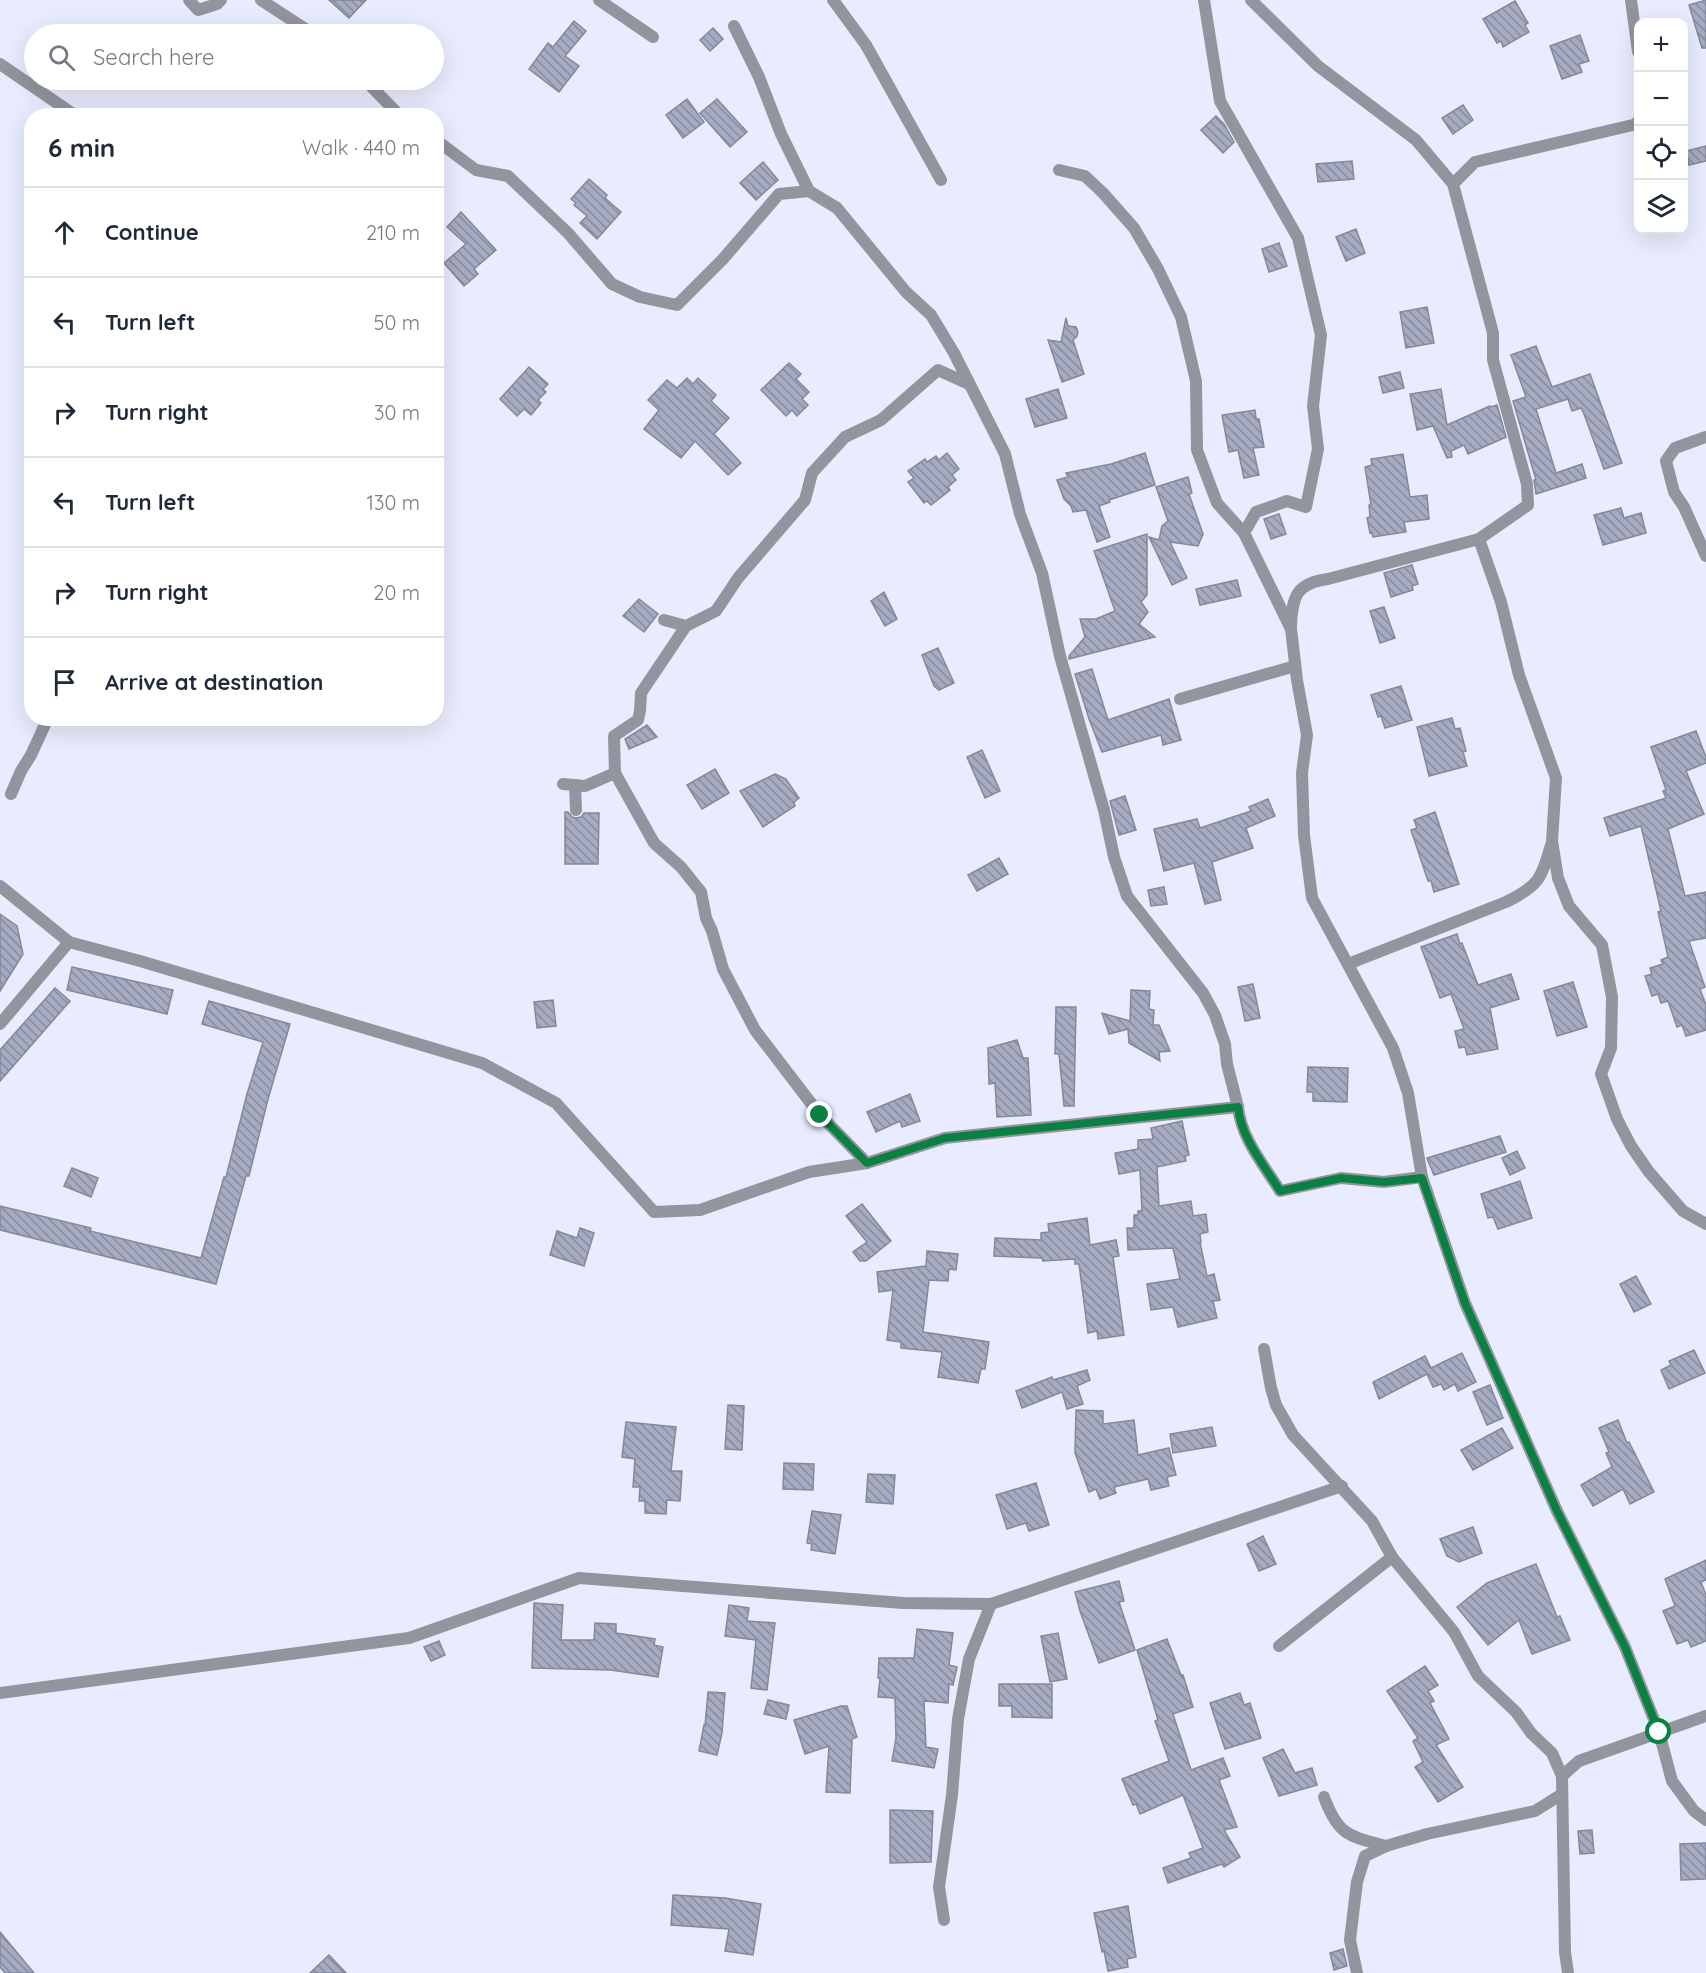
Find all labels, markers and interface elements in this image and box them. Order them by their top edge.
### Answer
map controls [1634,18,1688,234]
button: + [1634,18,1688,72]
search box [24,24,444,90]
icon: search [45,41,78,74]
text: Search here [93,43,214,71]
button: − [1634,72,1688,126]
button: locate [1634,126,1688,180]
text: 6 min [48,131,115,164]
text: Walk · 440 m [302,135,420,160]
button: layers [1634,180,1688,234]
icon: ahead [48,216,81,249]
text: Continue [105,218,199,246]
text: 210 m [366,220,420,245]
icon: left [48,306,81,339]
text: Turn left [105,308,195,336]
text: 50 m [374,310,420,335]
icon: right [48,396,81,429]
text: Turn right [105,398,209,426]
text: 30 m [374,400,420,425]
icon: left [48,486,81,519]
text: Turn left [105,488,195,516]
text: 130 m [367,490,420,515]
icon: right [48,576,81,609]
text: Turn right [105,578,209,606]
text: 20 m [373,580,420,605]
icon: arrive [48,666,81,699]
text: Arrive at destination [105,668,323,696]
route end [806,1101,832,1127]
route start [1645,1718,1671,1744]

